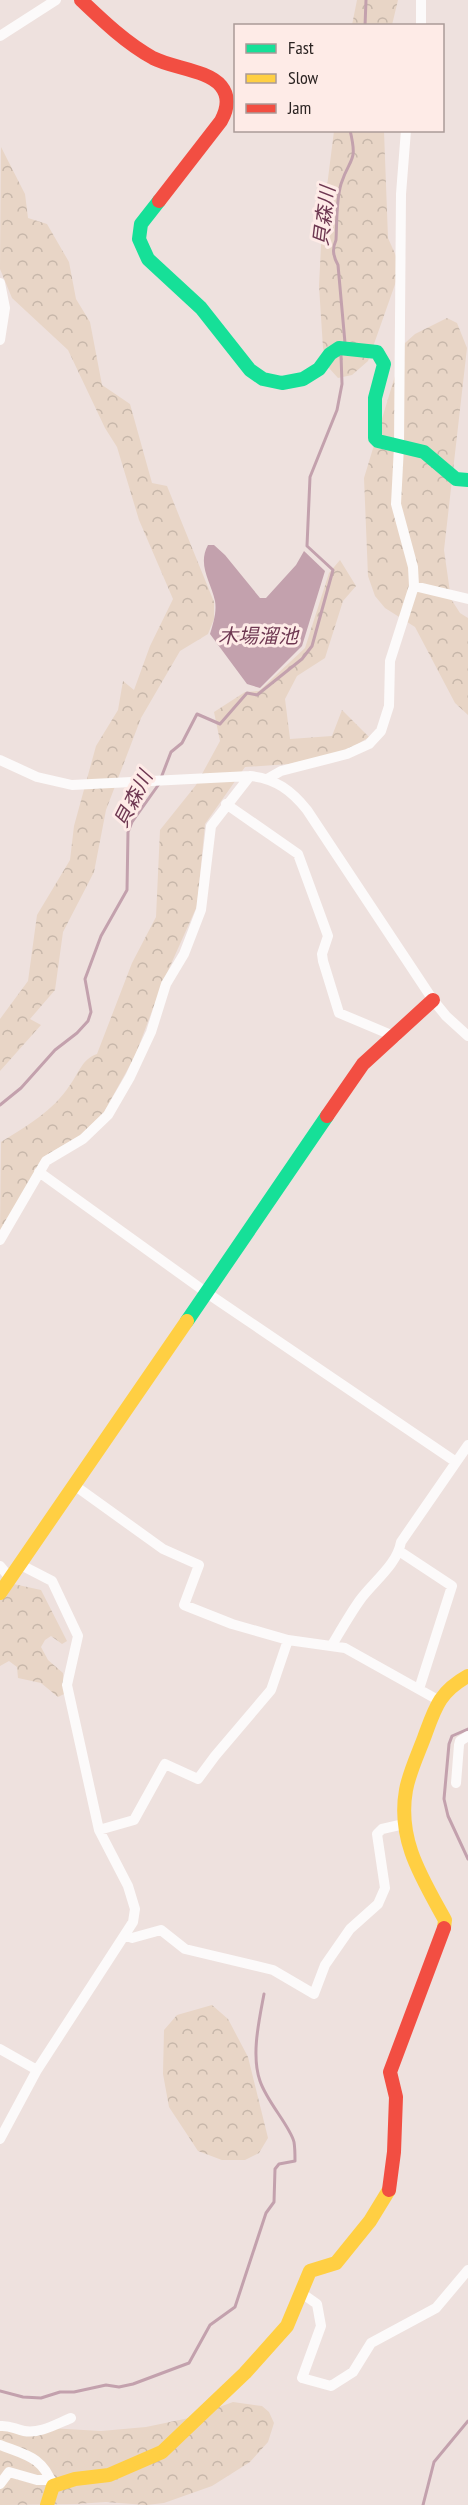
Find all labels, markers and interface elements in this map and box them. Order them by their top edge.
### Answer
legend [234,24,444,132]
text: Fast [288,36,314,59]
text: Slow [288,66,319,89]
text: Jam [287,96,311,119]
water label: 貝森川 [307,183,341,247]
water label: 木場溜池 [218,623,300,649]
water label: 貝森川 [108,765,159,832]

